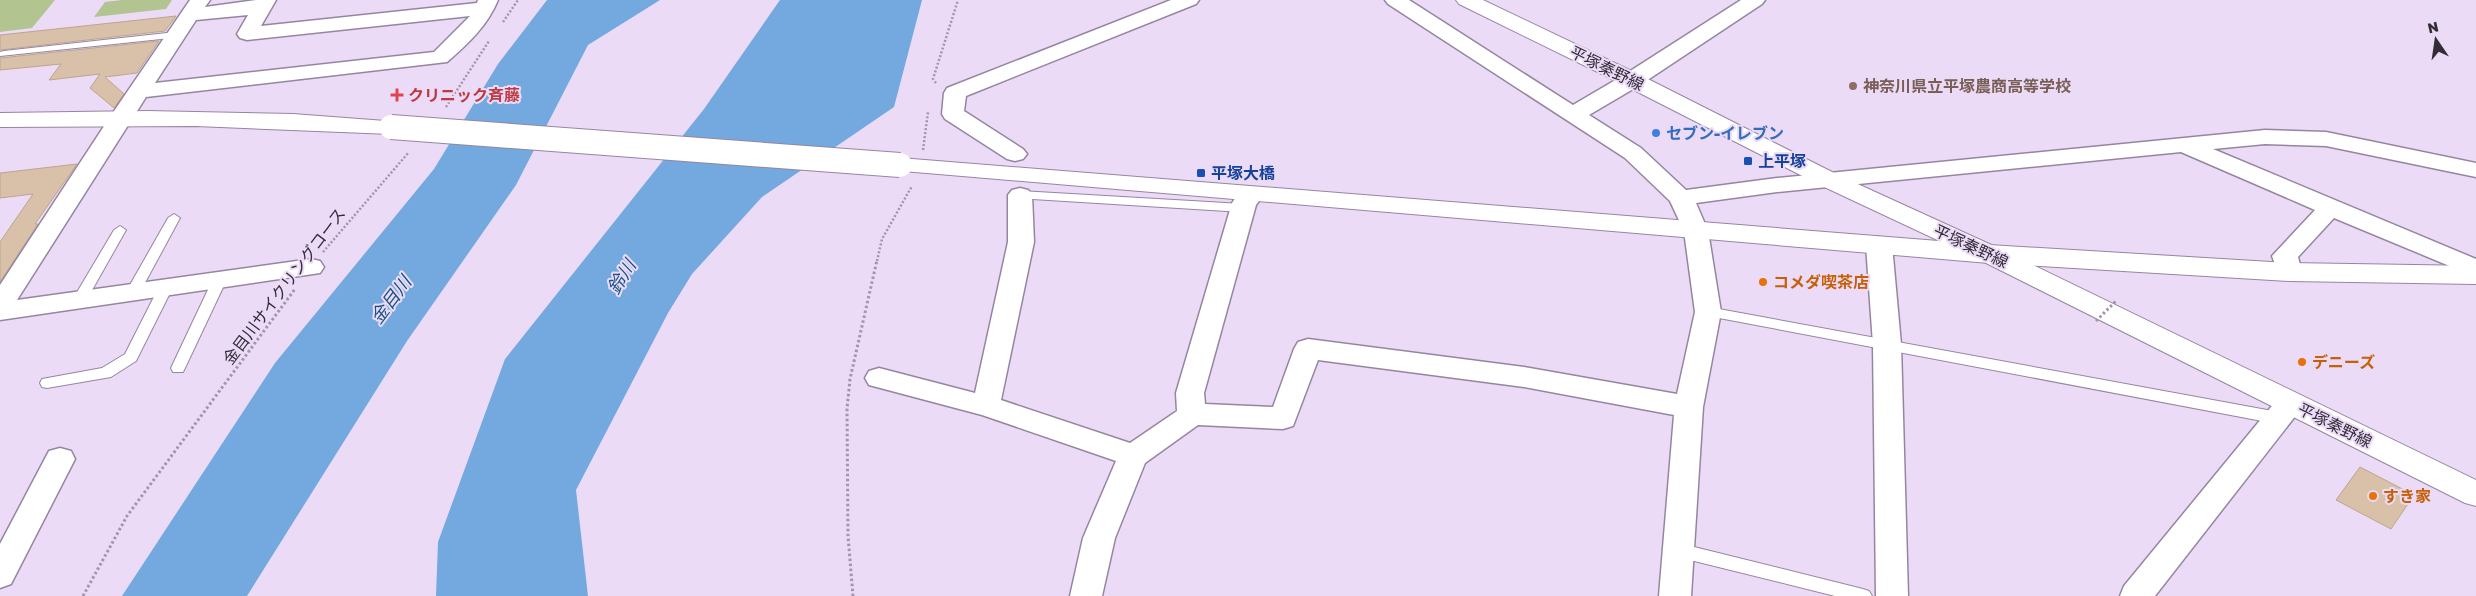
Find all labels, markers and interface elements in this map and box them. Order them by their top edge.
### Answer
north arrow [2411,15,2461,65]
text: N [2426,17,2440,36]
street label: 平塚秦野線 [1567,41,1647,95]
place label: 神奈川県立平塚農商高等学校 [1863,76,2071,96]
marker: 神奈川県立平塚農商高等学校 [1847,80,1859,92]
place label: クリニック斉藤 [408,85,520,105]
marker: クリニック斉藤 [390,88,404,102]
place label: セブン-イレブン [1666,123,1784,143]
marker: セブン-イレブン [1650,127,1662,139]
place label: 上平塚 [1758,151,1806,171]
marker: 上平塚 [1742,155,1754,167]
place label: 平塚大橋 [1211,163,1275,183]
marker: 平塚大橋 [1195,167,1207,179]
street label: 金目川サイクリングコース [219,204,349,368]
street label: 平塚秦野線 [1931,220,2011,272]
water label: 鈴川 [602,254,641,298]
water label: 金目川 [365,270,416,328]
place label: コメダ喫茶店 [1773,272,1869,292]
marker: コメダ喫茶店 [1757,276,1769,288]
place label: デニーズ [2312,352,2375,372]
marker: デニーズ [2296,356,2308,368]
street label: 平塚秦野線 [2295,398,2375,452]
place label: すき家 [2383,486,2431,506]
marker: すき家 [2367,490,2379,502]

